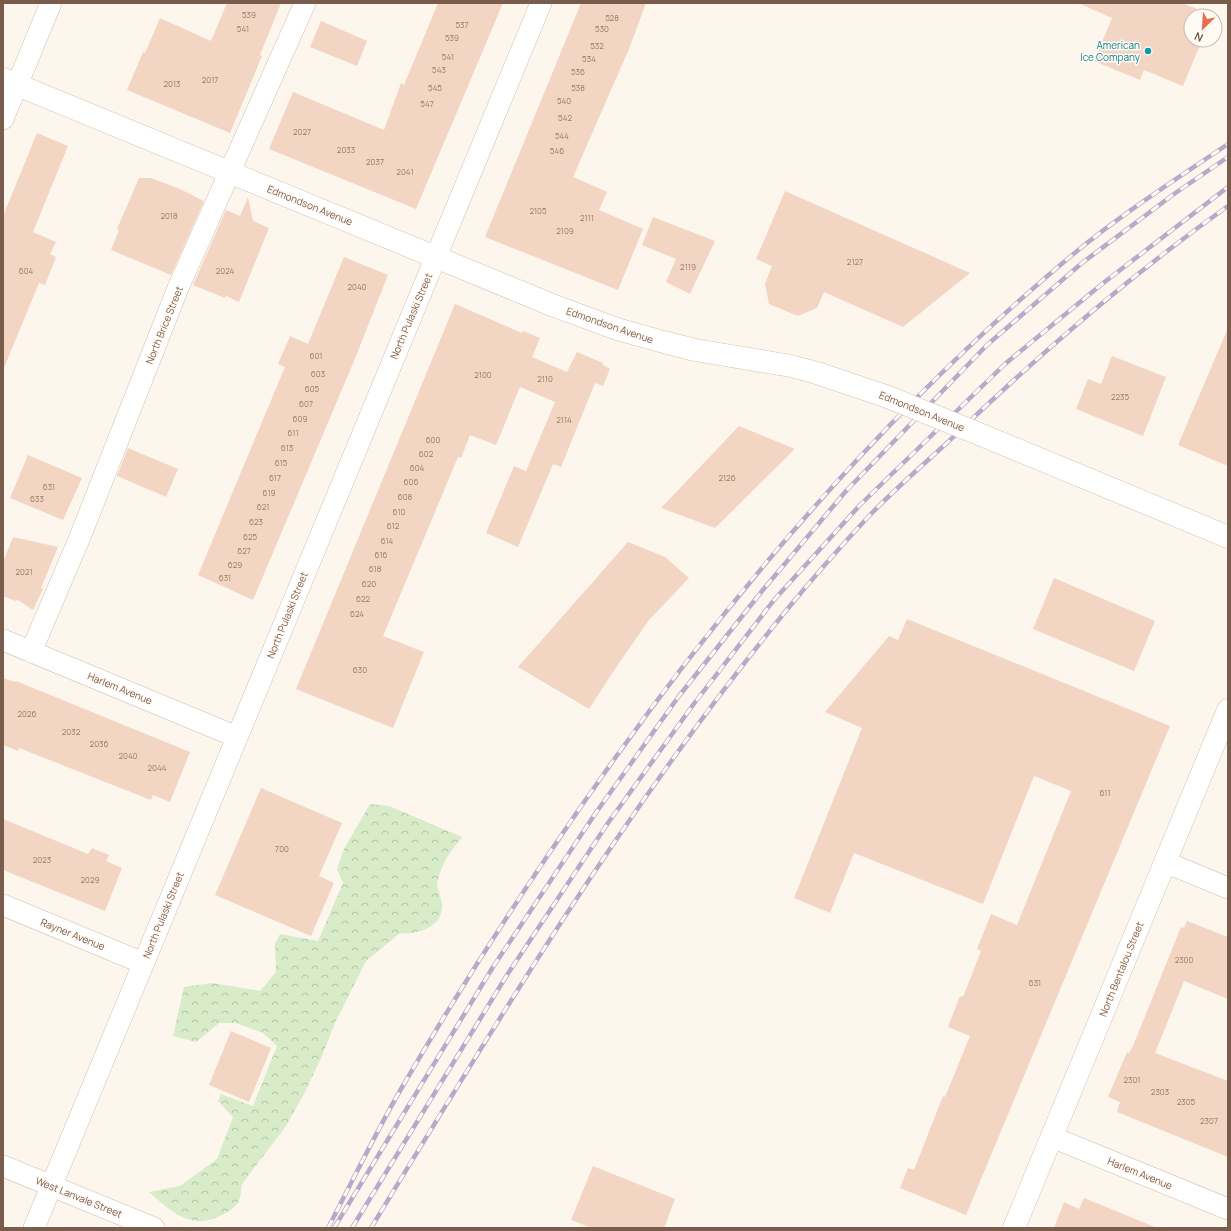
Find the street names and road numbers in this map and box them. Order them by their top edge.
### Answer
street label: Edmondson Avenue [265,181,355,229]
street label: North Pulaski Street [387,271,435,361]
street label: North Brice Street [142,284,186,366]
street label: Edmondson Avenue [565,304,656,347]
street label: Edmondson Avenue [877,387,967,435]
street label: North Pulaski Street [263,570,311,660]
street label: Harlem Avenue [85,669,155,707]
street label: North Pulaski Street [139,870,187,960]
street label: Rayner Avenue [39,915,107,953]
street label: North Bentalou Street [1096,919,1146,1019]
street label: Harlem Avenue [1105,1154,1175,1192]
street label: West Lanvale Street [34,1173,124,1221]

